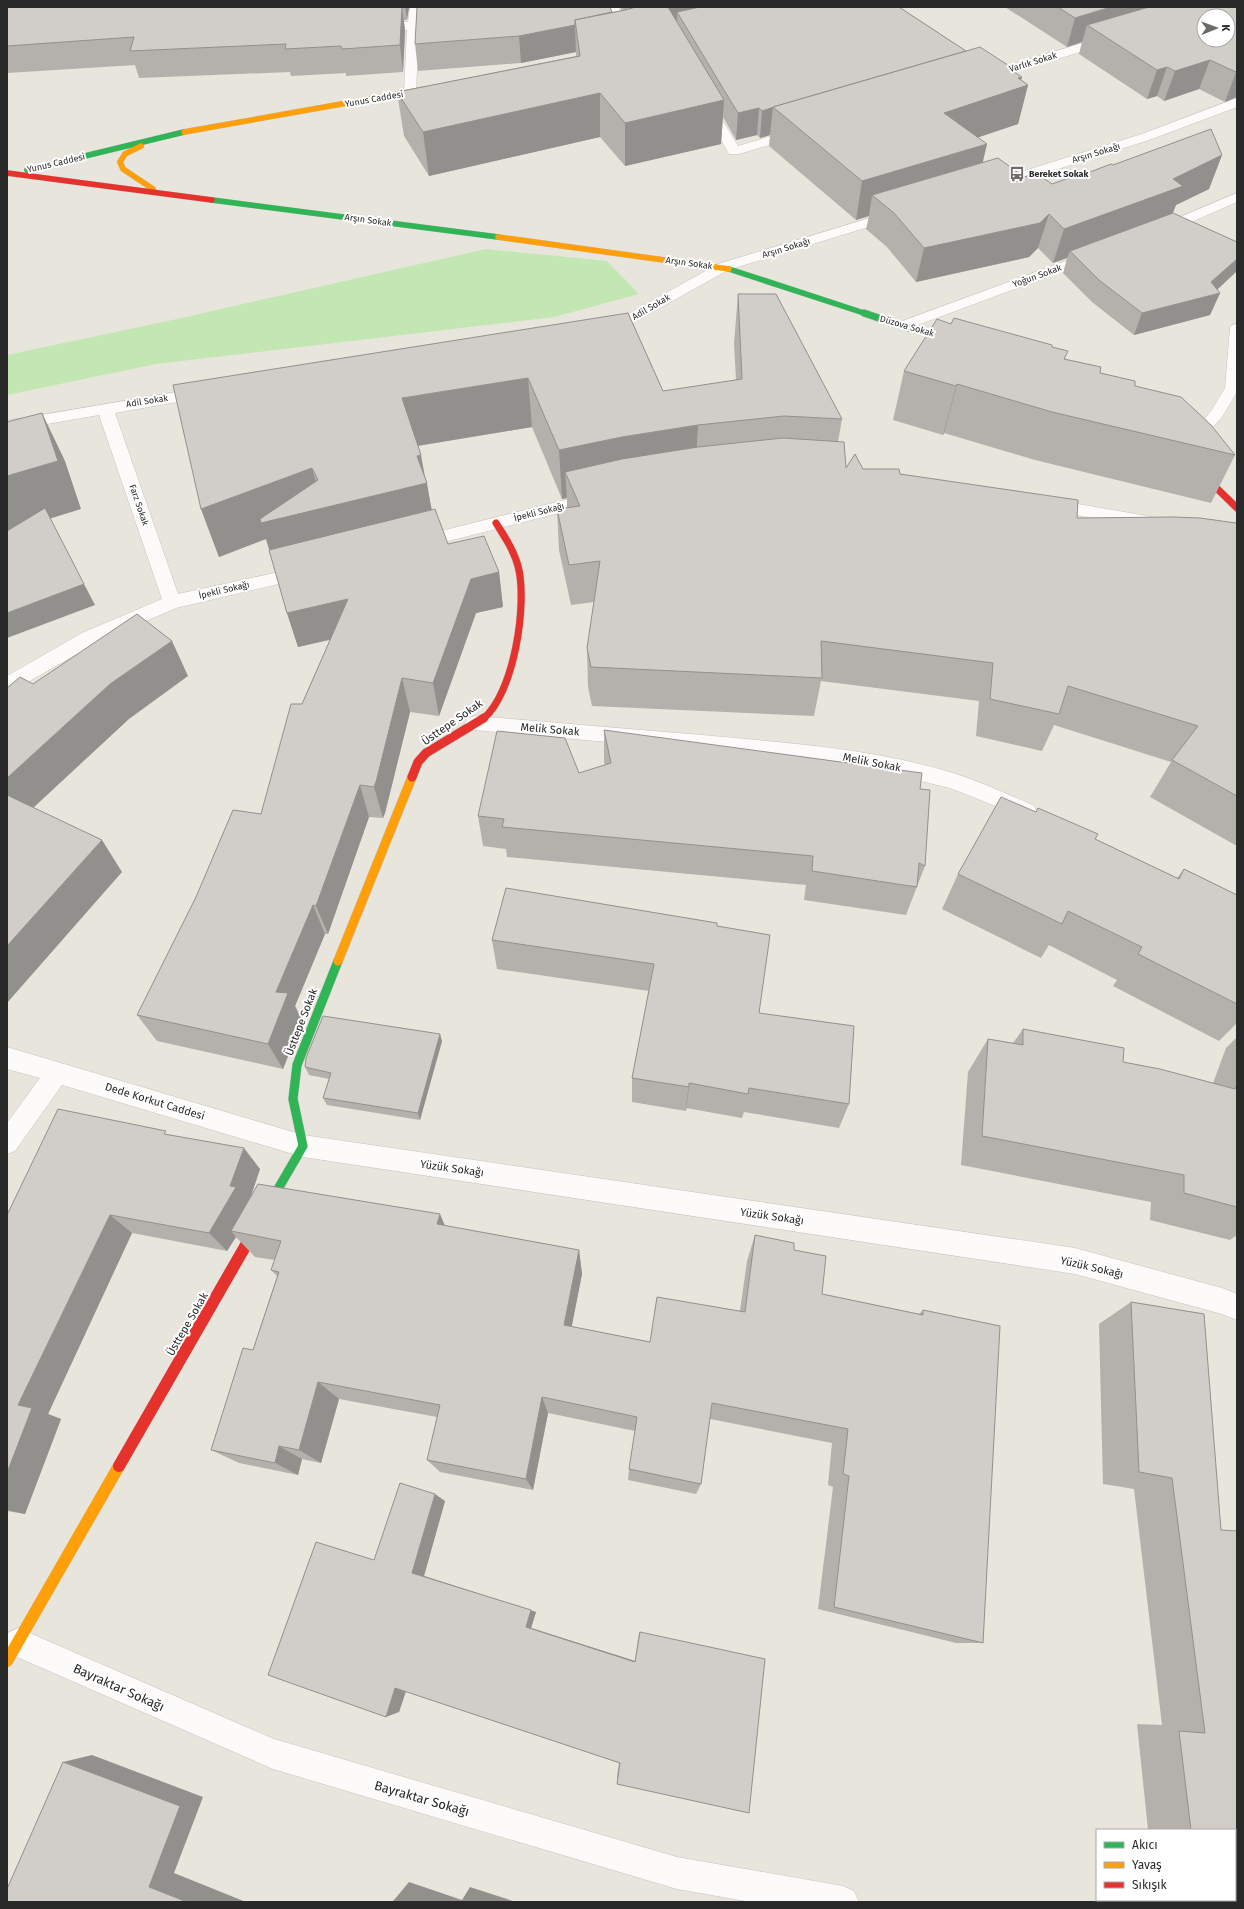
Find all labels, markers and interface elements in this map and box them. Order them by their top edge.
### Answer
north arrow [1196,8,1236,48]
text: K [1219,24,1232,32]
street label: Varlık Sokak [1008,50,1058,74]
street label: Yunus Caddesi [344,89,404,109]
street label: Arşın Sokağı [1071,141,1121,165]
street label: Yunus Caddesi [26,151,86,175]
bus stop icon: Bereket Sokak [1008,165,1026,183]
place label: Bereket Sokak [1029,169,1089,179]
street label: Arşın Sokak [344,212,392,228]
street label: Arşın Sokağı [761,236,811,260]
street label: Arşın Sokak [665,255,713,271]
street label: Yoğun Sokak [1011,262,1063,289]
street label: Adil Sokak [630,292,672,322]
street label: Düzova Sokak [879,313,936,339]
street label: Adil Sokak [125,393,169,409]
street label: Farz Sokak [127,483,151,527]
street label: İpekli Sokağı [513,501,565,523]
street label: İpekli Sokağı [198,579,250,601]
street label: Üsttepe Sokak [419,696,485,748]
street label: Melik Sokak [520,720,580,739]
street label: Melik Sokak [842,750,902,775]
street label: Üsttepe Sokak [282,986,320,1058]
street label: Dede Korkut Caddesi [103,1080,206,1123]
street label: Yüzük Sokağı [419,1158,485,1179]
street label: Yüzük Sokağı [739,1206,805,1227]
street label: Yüzük Sokağı [1059,1254,1125,1281]
street label: Üsttepe Sokak [163,1289,211,1358]
street label: Bayraktar Sokağı [71,1661,167,1714]
street label: Bayraktar Sokağı [373,1778,471,1819]
legend [1096,1829,1236,1901]
text: Akıcı [1132,1838,1158,1852]
text: Yavaş [1132,1858,1162,1872]
text: Sıkışık [1132,1878,1167,1892]

